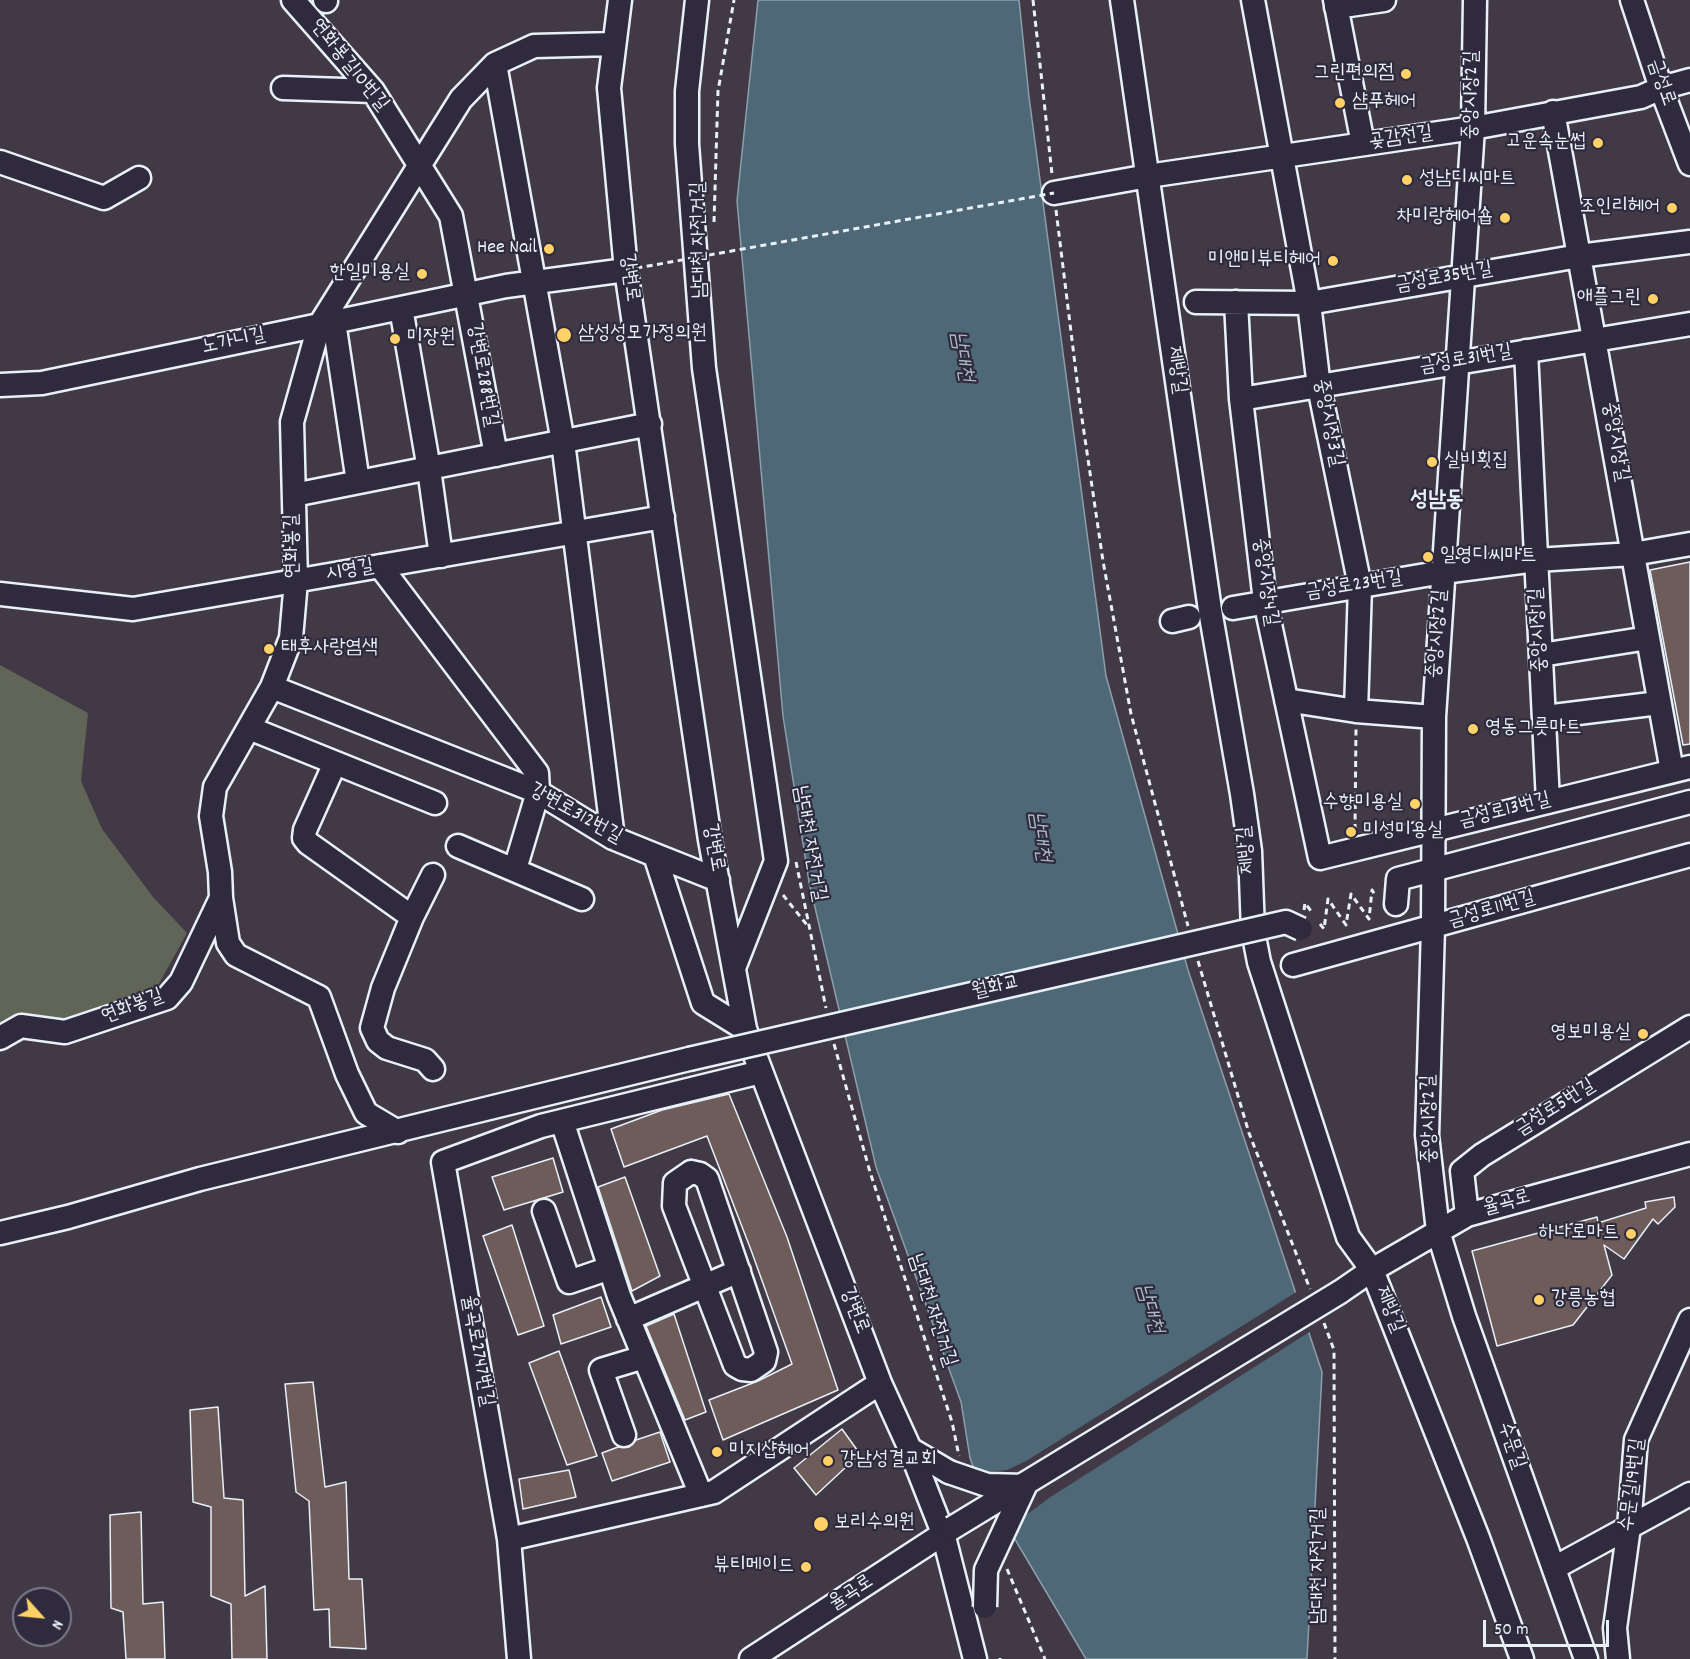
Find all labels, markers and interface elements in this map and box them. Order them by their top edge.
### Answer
street label: 연화봉길10번길 [303,15,393,117]
street label: 중앙시장2길 [1460,50,1486,140]
street label: 금성로 [1641,56,1679,110]
place label: 그린편의점 [1314,62,1394,86]
marker: 그린편의점 [1399,67,1413,81]
place label: 샴푸헤어 [1352,91,1416,115]
marker: 샴푸헤어 [1333,96,1347,110]
street label: 곶감전길 [1367,123,1435,155]
place label: 고운속눈썹 [1506,131,1586,155]
marker: 고운속눈썹 [1591,136,1605,150]
place label: 성남디씨마트 [1419,168,1516,192]
marker: 성남디씨마트 [1400,173,1414,187]
street label: 남대천 자전거길 [688,181,714,299]
place label: 조인리헤어 [1580,196,1660,220]
marker: 조인리헤어 [1665,201,1679,215]
place label: 차미랑헤어숍 [1396,206,1493,230]
marker: 차미랑헤어숍 [1498,211,1512,225]
place label: Hee Nail [477,237,537,261]
marker: Hee Nail [542,242,556,256]
place label: 미앤미뷰티헤어 [1208,249,1321,273]
street label: 강변로 [613,253,643,303]
marker: 미앤미뷰티헤어 [1326,254,1340,268]
street label: 금성로35번길 [1393,259,1495,299]
place label: 한일미용실 [330,262,410,286]
marker: 한일미용실 [415,267,429,281]
place label: 애플그린 [1577,287,1641,311]
marker: 애플그린 [1646,292,1660,306]
street label: 강변로288번길 [460,321,502,429]
place label: 삼성성모가정의원 [578,323,707,347]
street label: 노가니길 [200,325,268,361]
marker: 삼성성모가정의원 [555,326,573,344]
place label: 미장원 [407,327,455,351]
water label: 남대천 [943,330,977,384]
marker: 미장원 [388,332,402,346]
street label: 금성로31번길 [1418,341,1514,381]
street label: 제방길 [1160,344,1190,396]
street label: 중앙시장3길 [1307,377,1347,469]
street label: 중앙시장길 [1595,400,1633,484]
place label: 실비횟집 [1444,450,1508,474]
marker: 실비횟집 [1425,455,1439,469]
district label: 성남동 [1410,489,1464,515]
street label: 연화봉길 [281,514,307,578]
street label: 중앙시장4길 [1246,536,1282,628]
place label: 일영디씨마트 [1440,545,1537,569]
marker: 일영디씨마트 [1421,550,1435,564]
street label: 시영길 [324,556,376,588]
street label: 금성로23번길 [1304,567,1404,607]
street label: 중앙시장1길 [1526,587,1554,673]
street label: 중앙시장2길 [1424,589,1454,679]
place label: 태후사랑염색 [281,637,378,661]
marker: 태후사랑염색 [262,642,276,656]
place label: 영동그릇마트 [1485,717,1582,741]
marker: 영동그릇마트 [1466,722,1480,736]
street label: 강변로312번길 [524,780,626,850]
street label: 남대천 자전거길 [786,784,830,904]
street label: 금성로13번길 [1457,789,1553,835]
place label: 수향미용실 [1323,792,1403,816]
marker: 수향미용실 [1408,797,1422,811]
water label: 남대천 [1022,810,1054,864]
place label: 미성미용실 [1363,820,1443,844]
street label: 강변로 [696,822,728,874]
street label: 제방길 [1234,825,1262,875]
marker: 미성미용실 [1344,825,1358,839]
street label: 금성로11번길 [1446,887,1538,935]
street label: 월화교 [970,972,1022,1006]
street label: 연화봉길 [99,985,167,1031]
place label: 영보미용실 [1551,1022,1631,1046]
marker: 영보미용실 [1636,1027,1650,1041]
street label: 중앙시장2길 [1418,1074,1444,1164]
street label: 금성로5번길 [1512,1075,1600,1143]
street label: 율곡로 [1481,1186,1533,1222]
place label: 하나로마트 [1539,1222,1619,1246]
marker: 하나로마트 [1624,1227,1638,1241]
street label: 남대천 자전거길 [901,1252,961,1370]
water label: 남대천 [1129,1281,1167,1337]
street label: 제방길 [1368,1283,1408,1337]
street label: 강변로 [833,1284,873,1338]
place label: 강릉농협 [1551,1288,1615,1312]
street label: 율곡로2747번길 [454,1293,498,1409]
marker: 강릉농협 [1532,1293,1546,1307]
street label: 수문길 [1491,1419,1529,1473]
street label: 수문길19번길 [1616,1437,1652,1533]
place label: 미지샵헤어 [729,1440,809,1464]
marker: 미지샵헤어 [710,1445,724,1459]
place label: 강남성결교회 [840,1449,937,1473]
marker: 강남성결교회 [821,1454,835,1468]
street label: 남대천 자전거길 [1308,1507,1332,1625]
place label: 보리수의원 [834,1512,914,1536]
marker: 보리수의원 [812,1515,830,1533]
place label: 뷰티메이드 [714,1555,794,1579]
marker: 뷰티메이드 [799,1560,813,1574]
street label: 율곡로 [825,1571,879,1617]
north arrow [12,1587,72,1647]
scale bar [1486,1608,1612,1646]
text: N [45,1616,69,1633]
text: 50 m [1494,1618,1529,1643]

